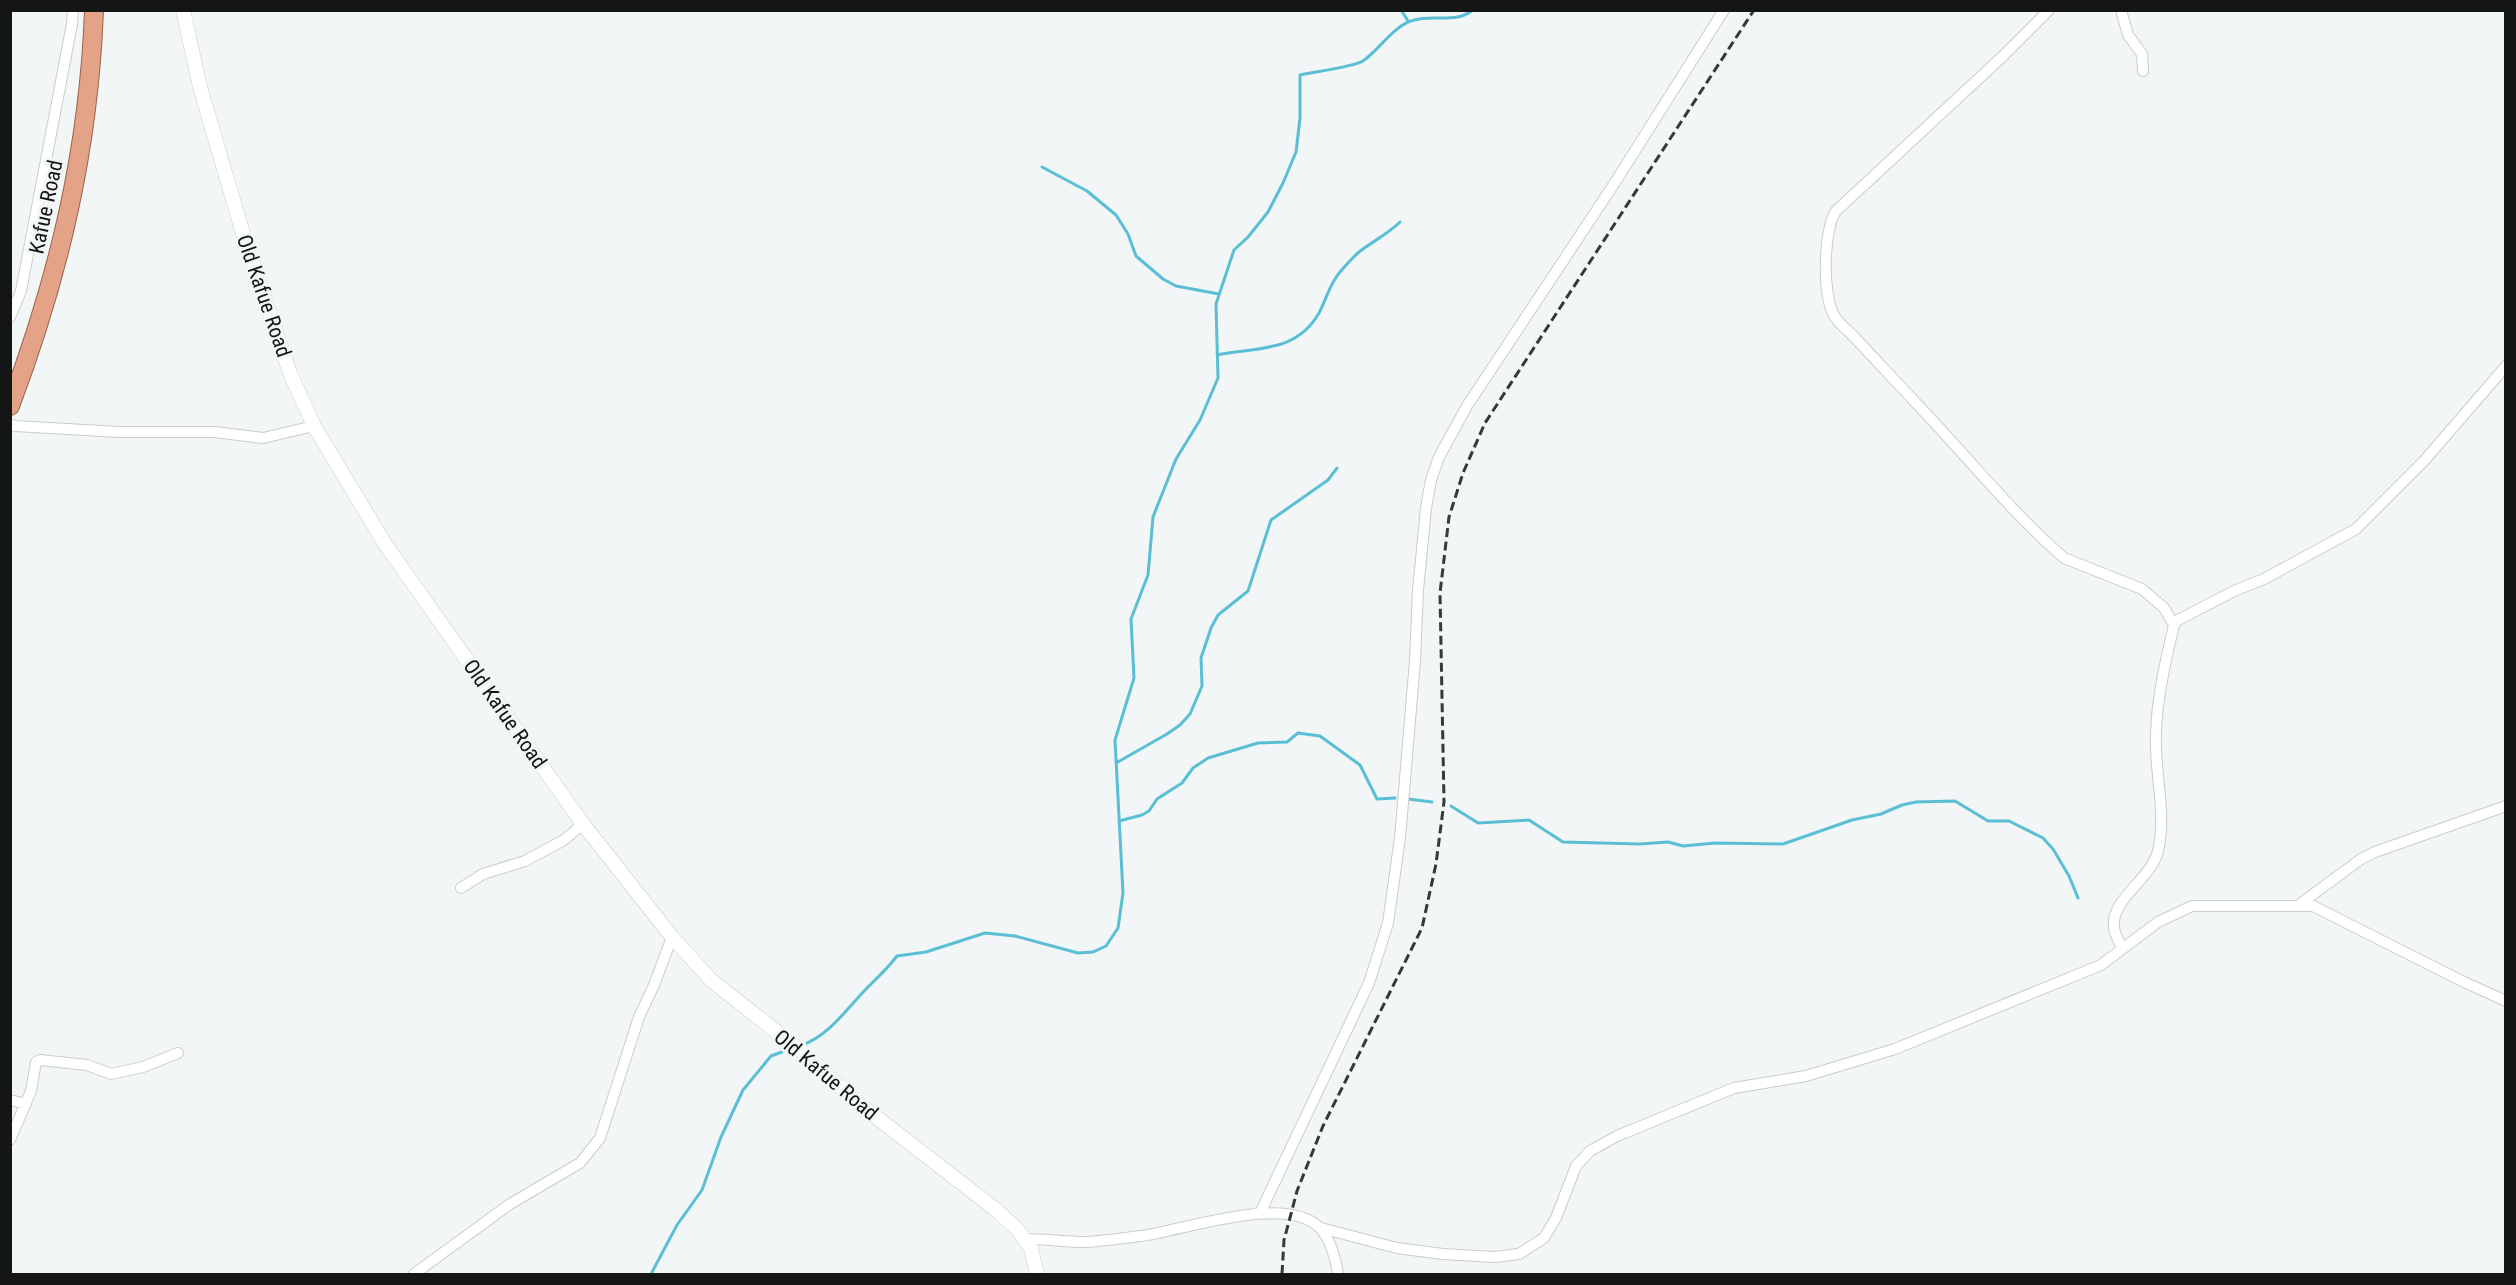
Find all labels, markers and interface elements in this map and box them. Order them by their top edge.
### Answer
street label: Kafue Road [24,158,68,256]
street label: Old Kafue Road [232,232,296,360]
street label: Old Kafue Road [459,655,551,773]
street label: Old Kafue Road [769,1025,883,1125]

